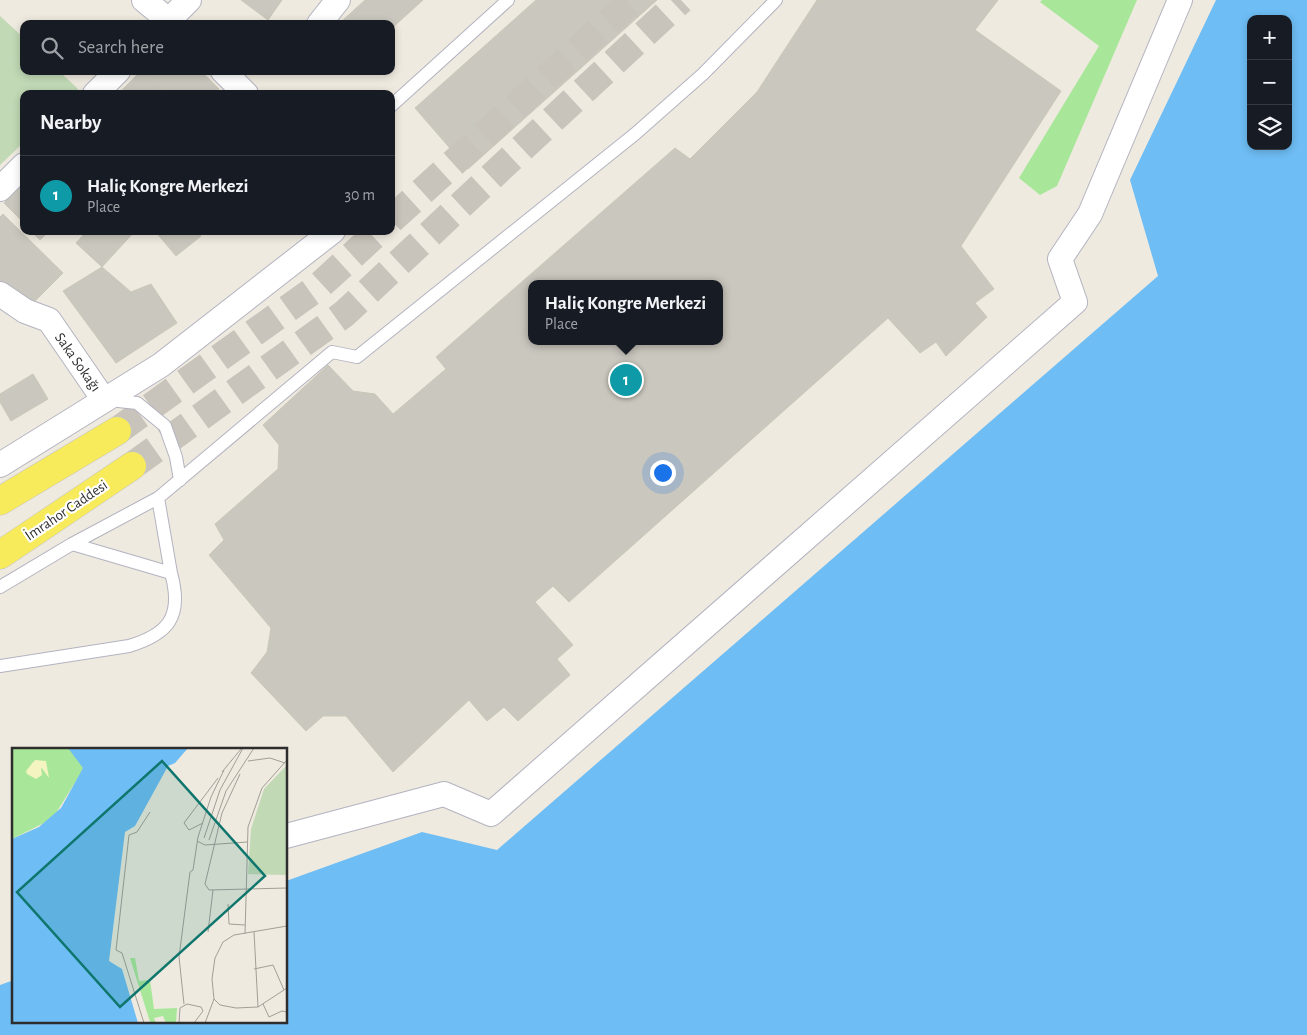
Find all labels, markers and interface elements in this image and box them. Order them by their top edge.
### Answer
map controls [1247,15,1292,150]
button: + [1247,15,1292,60]
search box [20,20,395,75]
icon: search [38,34,66,62]
text: Search here [78,38,164,57]
button: − [1247,60,1292,105]
button: layers [1247,105,1292,150]
text: Nearby [40,112,101,133]
text: Haliç Kongre Merkezi [87,177,248,196]
text: 1 [53,187,59,203]
text: 30 m [345,187,375,203]
text: Place [87,199,120,215]
popup [528,280,723,345]
text: Haliç Kongre Merkezi [545,294,706,313]
text: Place [545,316,578,332]
street label: Saka Sokağı [52,330,103,395]
pin: 1 [610,361,642,399]
your location [650,460,676,486]
street label: İmrahor Caddesi [21,476,110,543]
inset map [12,748,288,1022]

